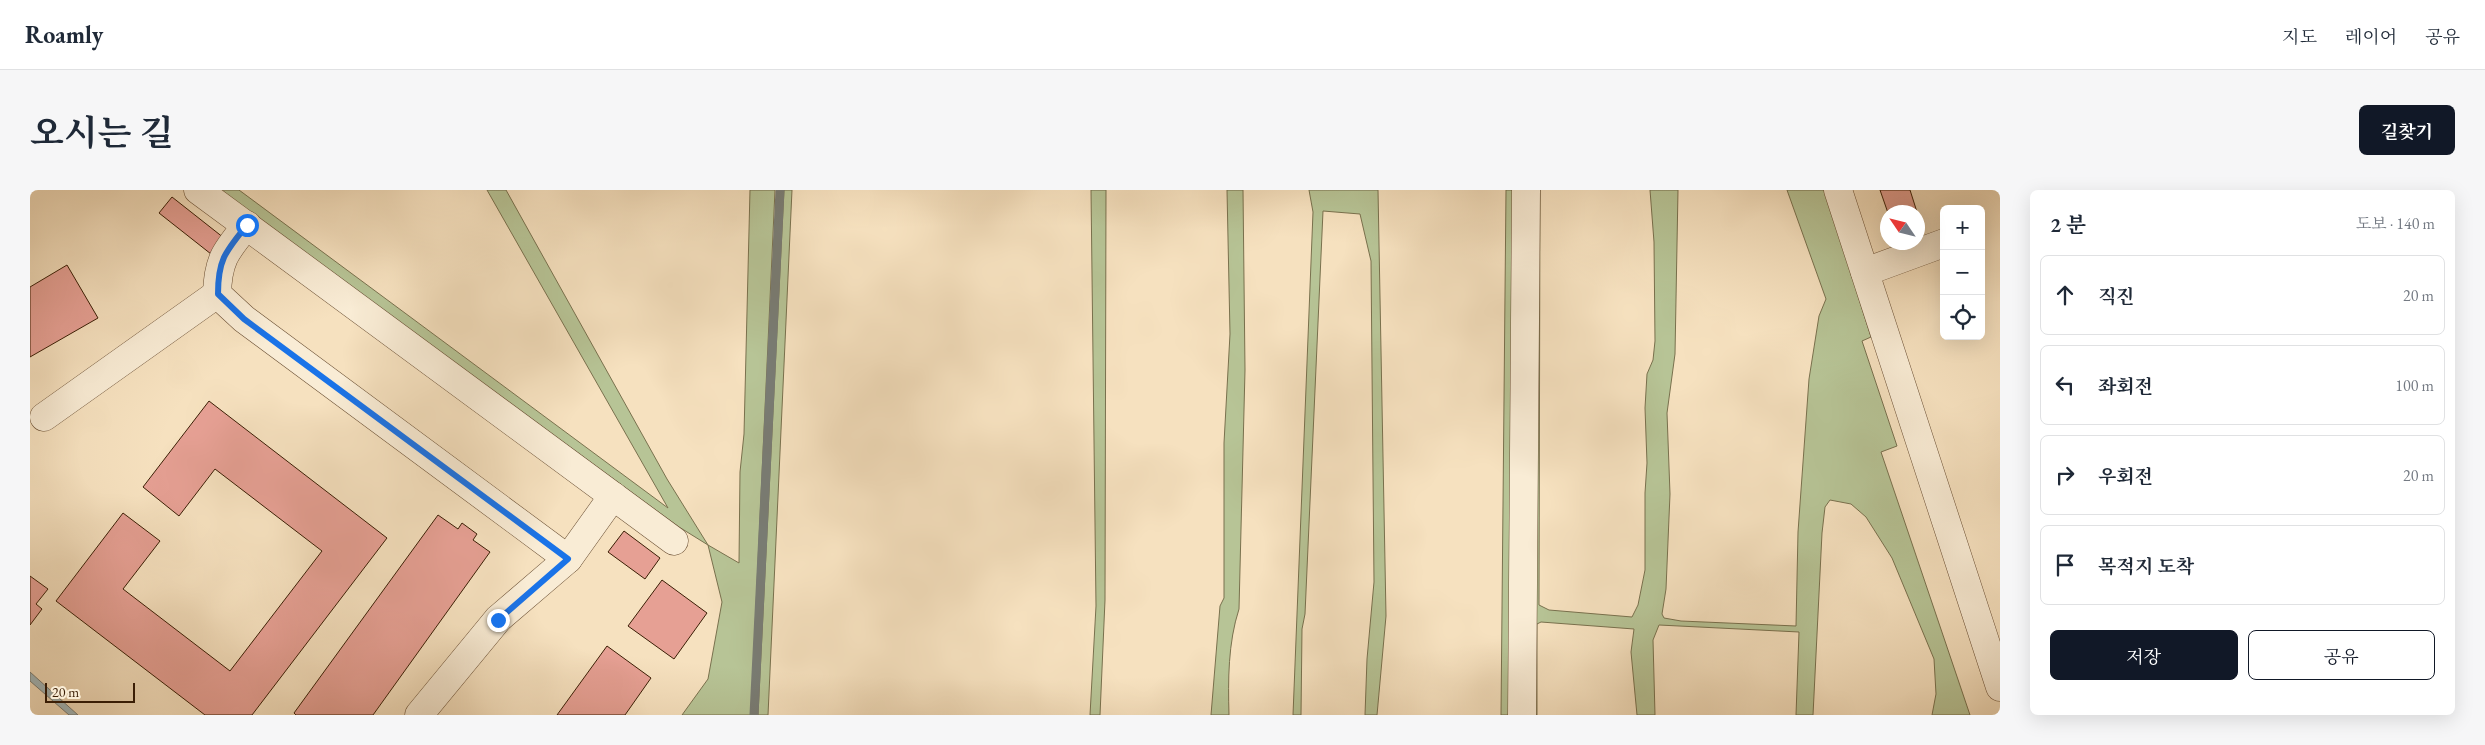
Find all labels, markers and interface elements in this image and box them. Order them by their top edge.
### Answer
text: Roamly [25,19,103,50]
text: 지도 [2282,25,2317,48]
text: 레이어 [2345,25,2397,48]
text: 공유 [2425,25,2460,48]
button: 길찾기 [2359,105,2455,155]
text: 오시는 길 [30,110,174,155]
north arrow [1880,205,1925,250]
map controls [1940,205,1985,340]
button: + [1940,205,1985,250]
text: 2 분 [2050,211,2086,238]
text: 도보 · 140 m [2356,213,2435,234]
route start [236,214,259,237]
button: − [1940,250,1985,295]
icon: ahead [2051,281,2079,309]
text: 직진 [2098,284,2135,309]
text: 20 m [2403,285,2434,306]
button: locate [1940,295,1985,340]
icon: left [2051,371,2079,399]
text: 좌회전 [2098,374,2153,399]
text: 100 m [2395,375,2434,396]
icon: right [2051,461,2079,489]
text: 우회전 [2098,464,2153,489]
text: 20 m [2403,465,2434,486]
icon: arrive [2051,551,2079,579]
text: 목적지 도착 [2098,554,2194,579]
route end [487,609,510,632]
button: 저장 [2050,630,2238,680]
button: 공유 [2248,630,2435,680]
scale bar [45,680,135,703]
text: 20 m [52,683,79,701]

